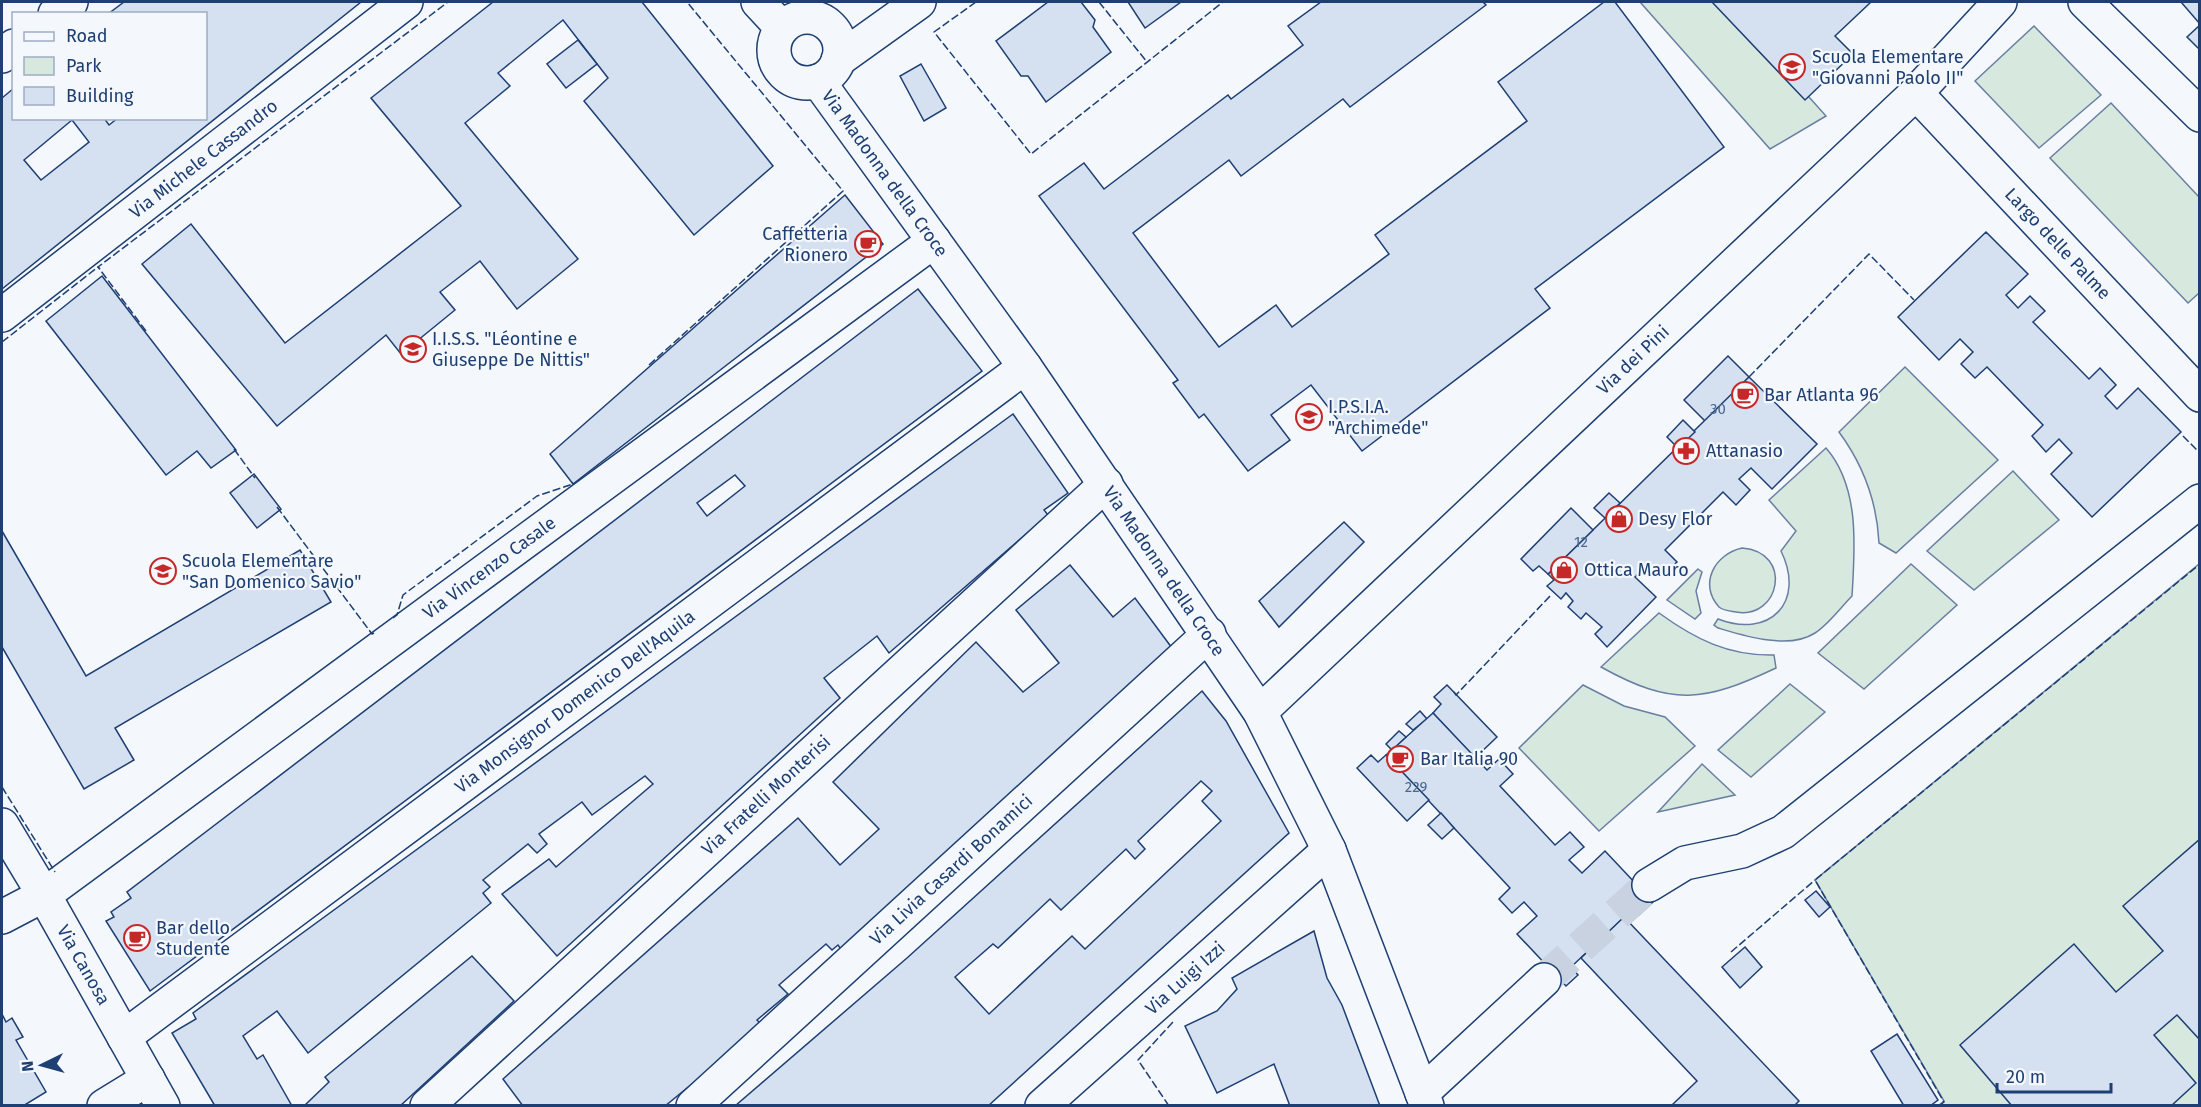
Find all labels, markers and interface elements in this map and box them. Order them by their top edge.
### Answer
legend [12,12,207,120]
text: Road [66,25,108,47]
place label: Scuola Elementare "Giovanni Paolo II" [1812,46,1964,89]
school or university icon: Scuola Elementare "Giovanni Paolo II" [1777,52,1807,82]
text: Park [66,55,102,77]
text: Building [66,85,134,107]
street label: Via Madonna della Croce [817,86,953,261]
street label: Via Michele Cassandro [125,95,282,223]
street label: Largo delle Palme [2000,183,2115,304]
place label: Caffetteria Rionero [762,223,848,266]
cafe icon: Caffetteria Rionero [853,229,883,259]
street label: Via dei Pini [1592,321,1674,399]
place label: I.I.S.S. "Léontine e Giuseppe De Nittis" [432,328,590,371]
school or university icon: I.I.S.S. "Léontine e Giuseppe De Nittis" [398,334,428,364]
cafe icon: Bar Atlanta 96 [1730,380,1760,410]
place label: Bar Atlanta 96 [1764,384,1879,406]
place label: I.P.S.I.A. "Archimede" [1328,396,1428,439]
house number: 30 [1710,400,1726,418]
school or university icon: I.P.S.I.A. "Archimede" [1294,402,1324,432]
pharmacy icon: Attanasio [1671,436,1701,466]
place label: Attanasio [1706,440,1783,462]
street label: Via Madonna della Croce [1098,482,1230,660]
shop icon: Desy Flor [1604,504,1634,534]
place label: Desy Flor [1638,508,1712,530]
street label: Via Vincenzo Casale [419,512,560,624]
house number: 12 [1574,533,1588,551]
place label: Scuola Elementare "San Domenico Savio" [182,550,361,593]
shop icon: Ottica Mauro [1549,555,1579,585]
school or university icon: Scuola Elementare "San Domenico Savio" [148,556,178,586]
place label: Ottica Mauro [1584,559,1689,581]
street label: Via Monsignor Domenico Dell'Aquila [451,605,699,798]
street label: Via Fratelli Monterisi [697,731,835,860]
cafe icon: Bar Italia 90 [1385,744,1415,774]
place label: Bar Italia 90 [1420,748,1518,770]
house number: 229 [1405,778,1427,796]
street label: Via Livia Casardi Bonamici [865,790,1037,950]
place label: Bar dello Studente [156,917,230,960]
street label: Via Canosa [52,921,115,1009]
cafe icon: Bar dello Studente [122,923,152,953]
street label: Via Luigi Izzi [1141,937,1230,1019]
north arrow [12,1035,72,1095]
scale bar [1997,1056,2111,1094]
text: N [18,1060,37,1072]
text: 20 m [2006,1066,2045,1088]

